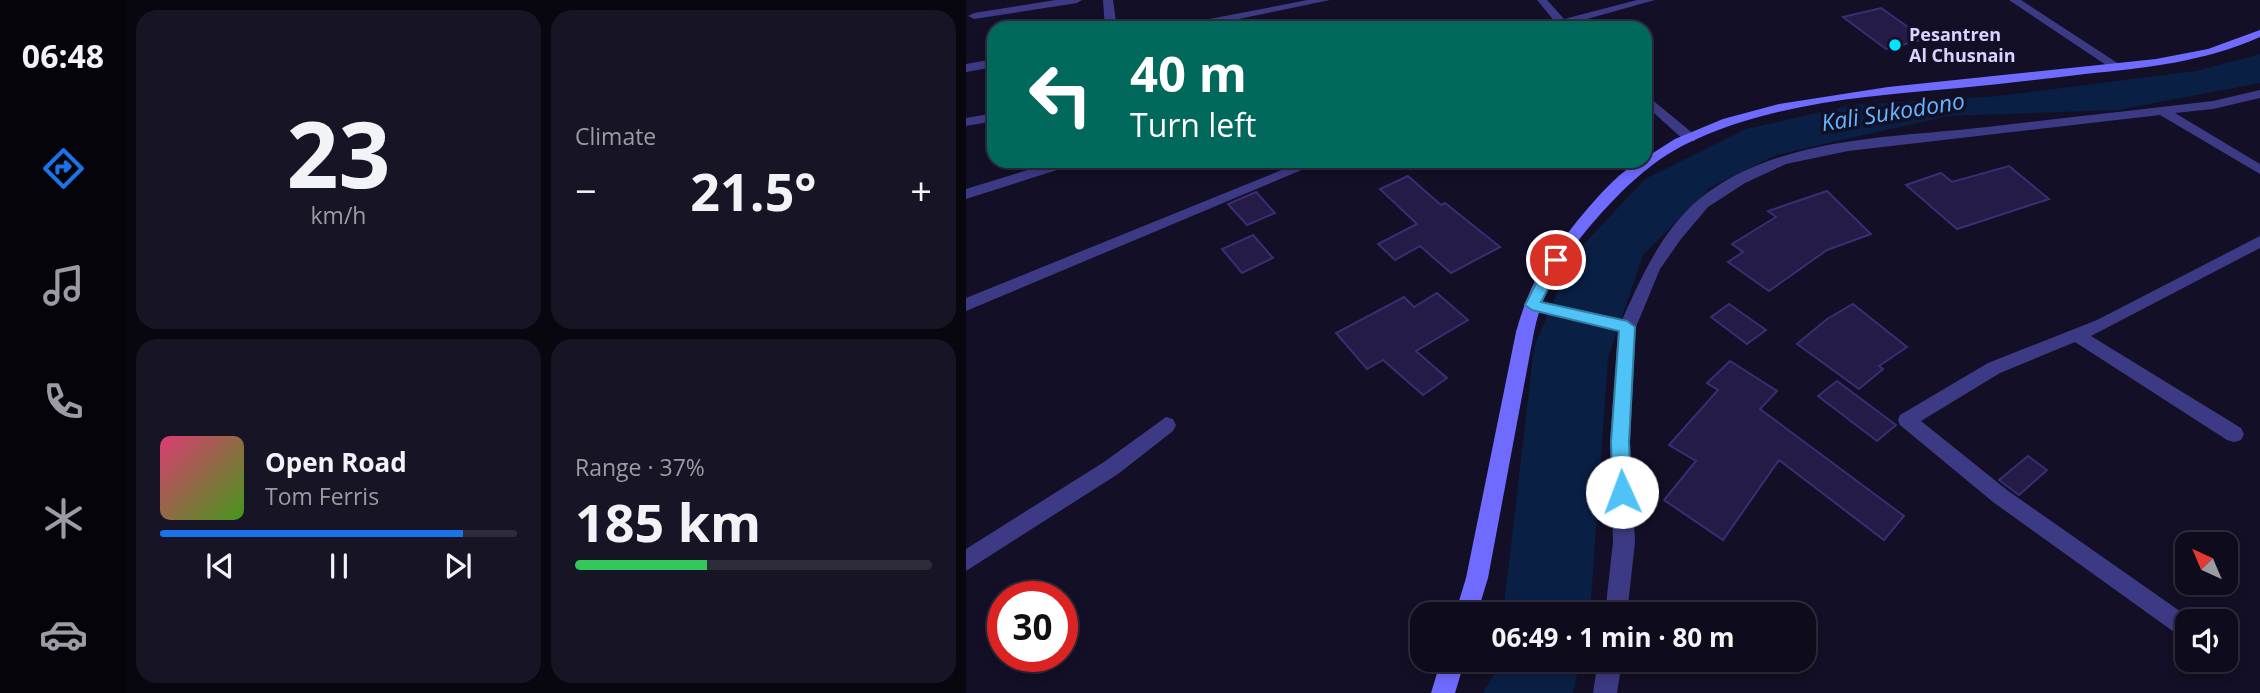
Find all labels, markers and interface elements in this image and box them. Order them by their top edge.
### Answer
place label: Pesantren Al Chusnain [1909,22,2016,67]
text: 06:48 [22,34,104,77]
marker: Pesantren Al Chusnain [1887,37,1903,53]
text: 40 m [1130,40,1247,106]
icon: left [1015,49,1106,140]
water label: Kali Sukodono [1819,84,1967,138]
text: 23 [286,91,391,215]
text: Turn left [1130,103,1256,146]
text: Climate [575,120,656,152]
icon: directions [39,144,88,193]
text: 21.5° [690,155,817,226]
text: − [575,164,597,216]
text: + [910,164,932,216]
text: km/h [311,199,366,231]
pin [1526,230,1586,290]
icon: arrive [1537,241,1575,279]
icon: music [39,261,88,310]
icon: phone [39,377,88,426]
text: Open Road [265,444,407,480]
text: Range · 37% [575,451,705,483]
position arrow [1585,455,1659,529]
text: Tom Ferris [265,480,379,512]
text: 185 km [575,486,761,557]
icon: climate [39,494,88,543]
north arrow [2175,532,2238,595]
map controls [2175,532,2238,672]
icon: previous [201,547,239,585]
icon: pause [320,547,358,585]
icon: next [439,547,477,585]
speed limit sign: 30 [987,581,1078,672]
button: sound [2175,609,2238,672]
icon: car [39,610,88,659]
text: 06:49 · 1 min · 80 m [1492,619,1734,655]

